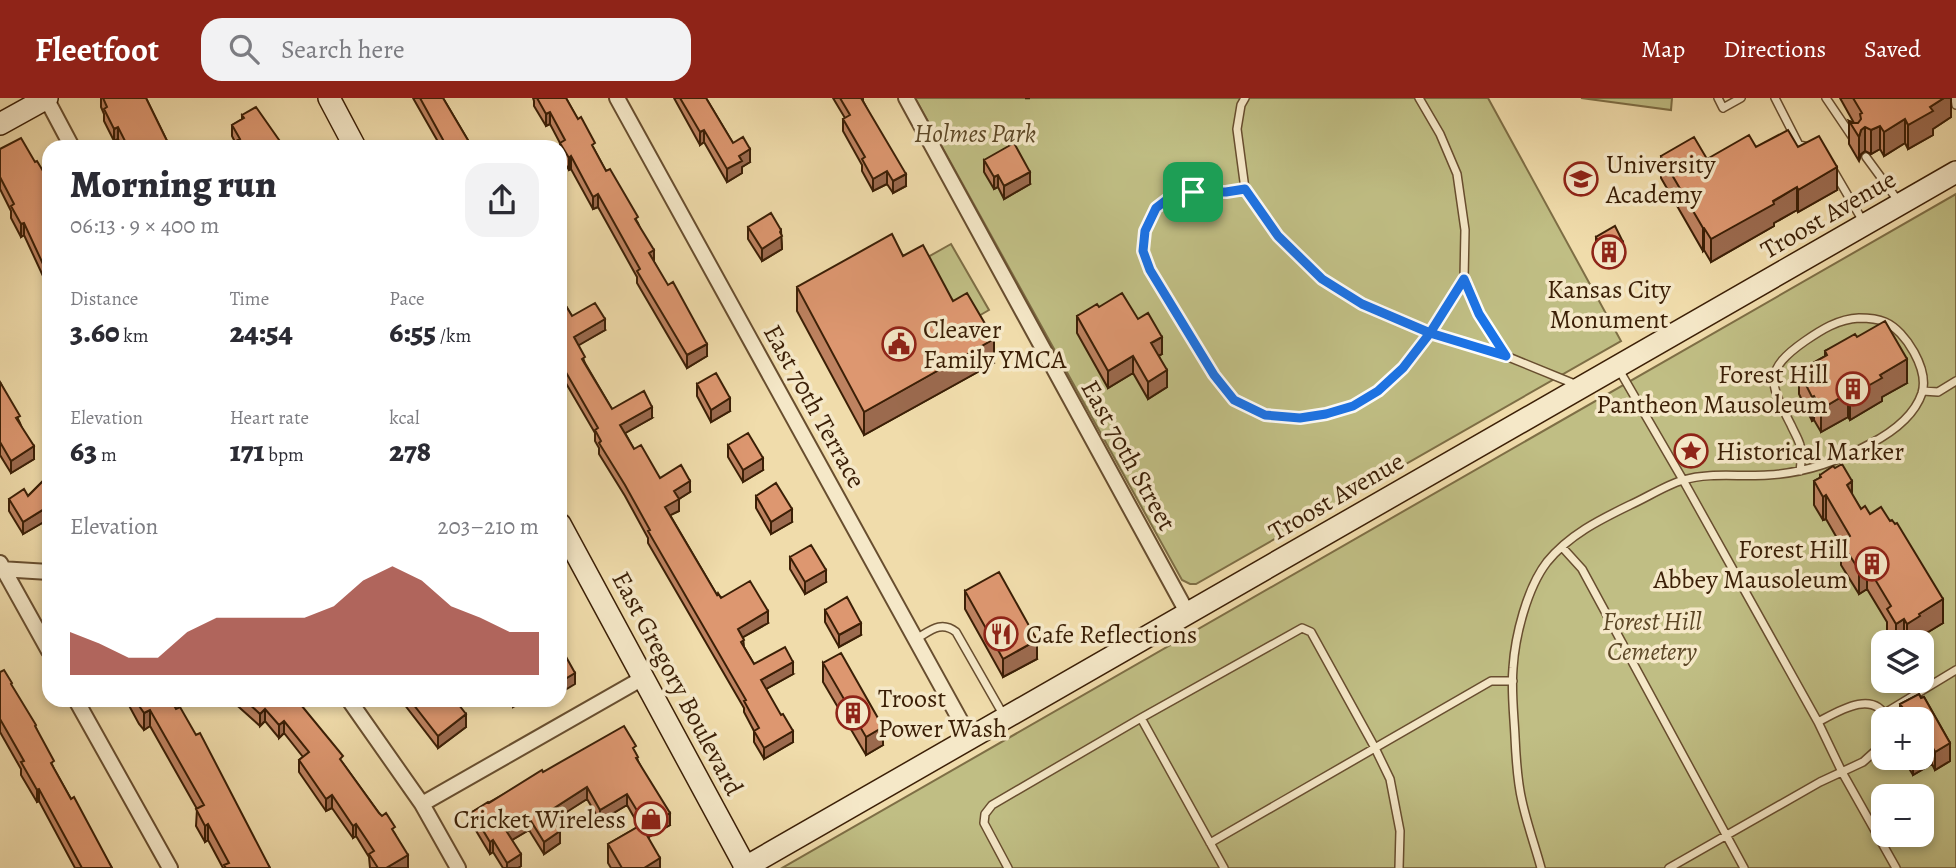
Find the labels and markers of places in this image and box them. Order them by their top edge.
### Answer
place label: University Academy [1605,147,1716,212]
school or university icon: University Academy [1562,160,1600,198]
pin [1163,162,1223,222]
building icon: Kansas City Monument [1590,233,1628,271]
place label: Kansas City Monument [1547,272,1671,337]
place label: Cleaver Family YMCA [923,312,1067,377]
public building icon: Cleaver Family YMCA [880,325,918,363]
place label: Forest Hill Pantheon Mausoleum [1596,357,1828,422]
building icon: Forest Hill Pantheon Mausoleum [1834,370,1872,408]
place icon: Historical Marker [1672,432,1710,470]
place label: Historical Marker [1716,434,1904,469]
place label: Forest Hill Abbey Mausoleum [1652,532,1848,597]
building icon: Forest Hill Abbey Mausoleum [1853,545,1891,583]
restaurant icon: Cafe Reflections [982,615,1020,653]
place label: Cafe Reflections [1026,617,1197,652]
place label: Troost Power Wash [878,681,1007,746]
building icon: Troost Power Wash [834,694,872,732]
shop icon: Cricket Wireless [632,800,670,838]
place label: Cricket Wireless [453,802,626,837]

